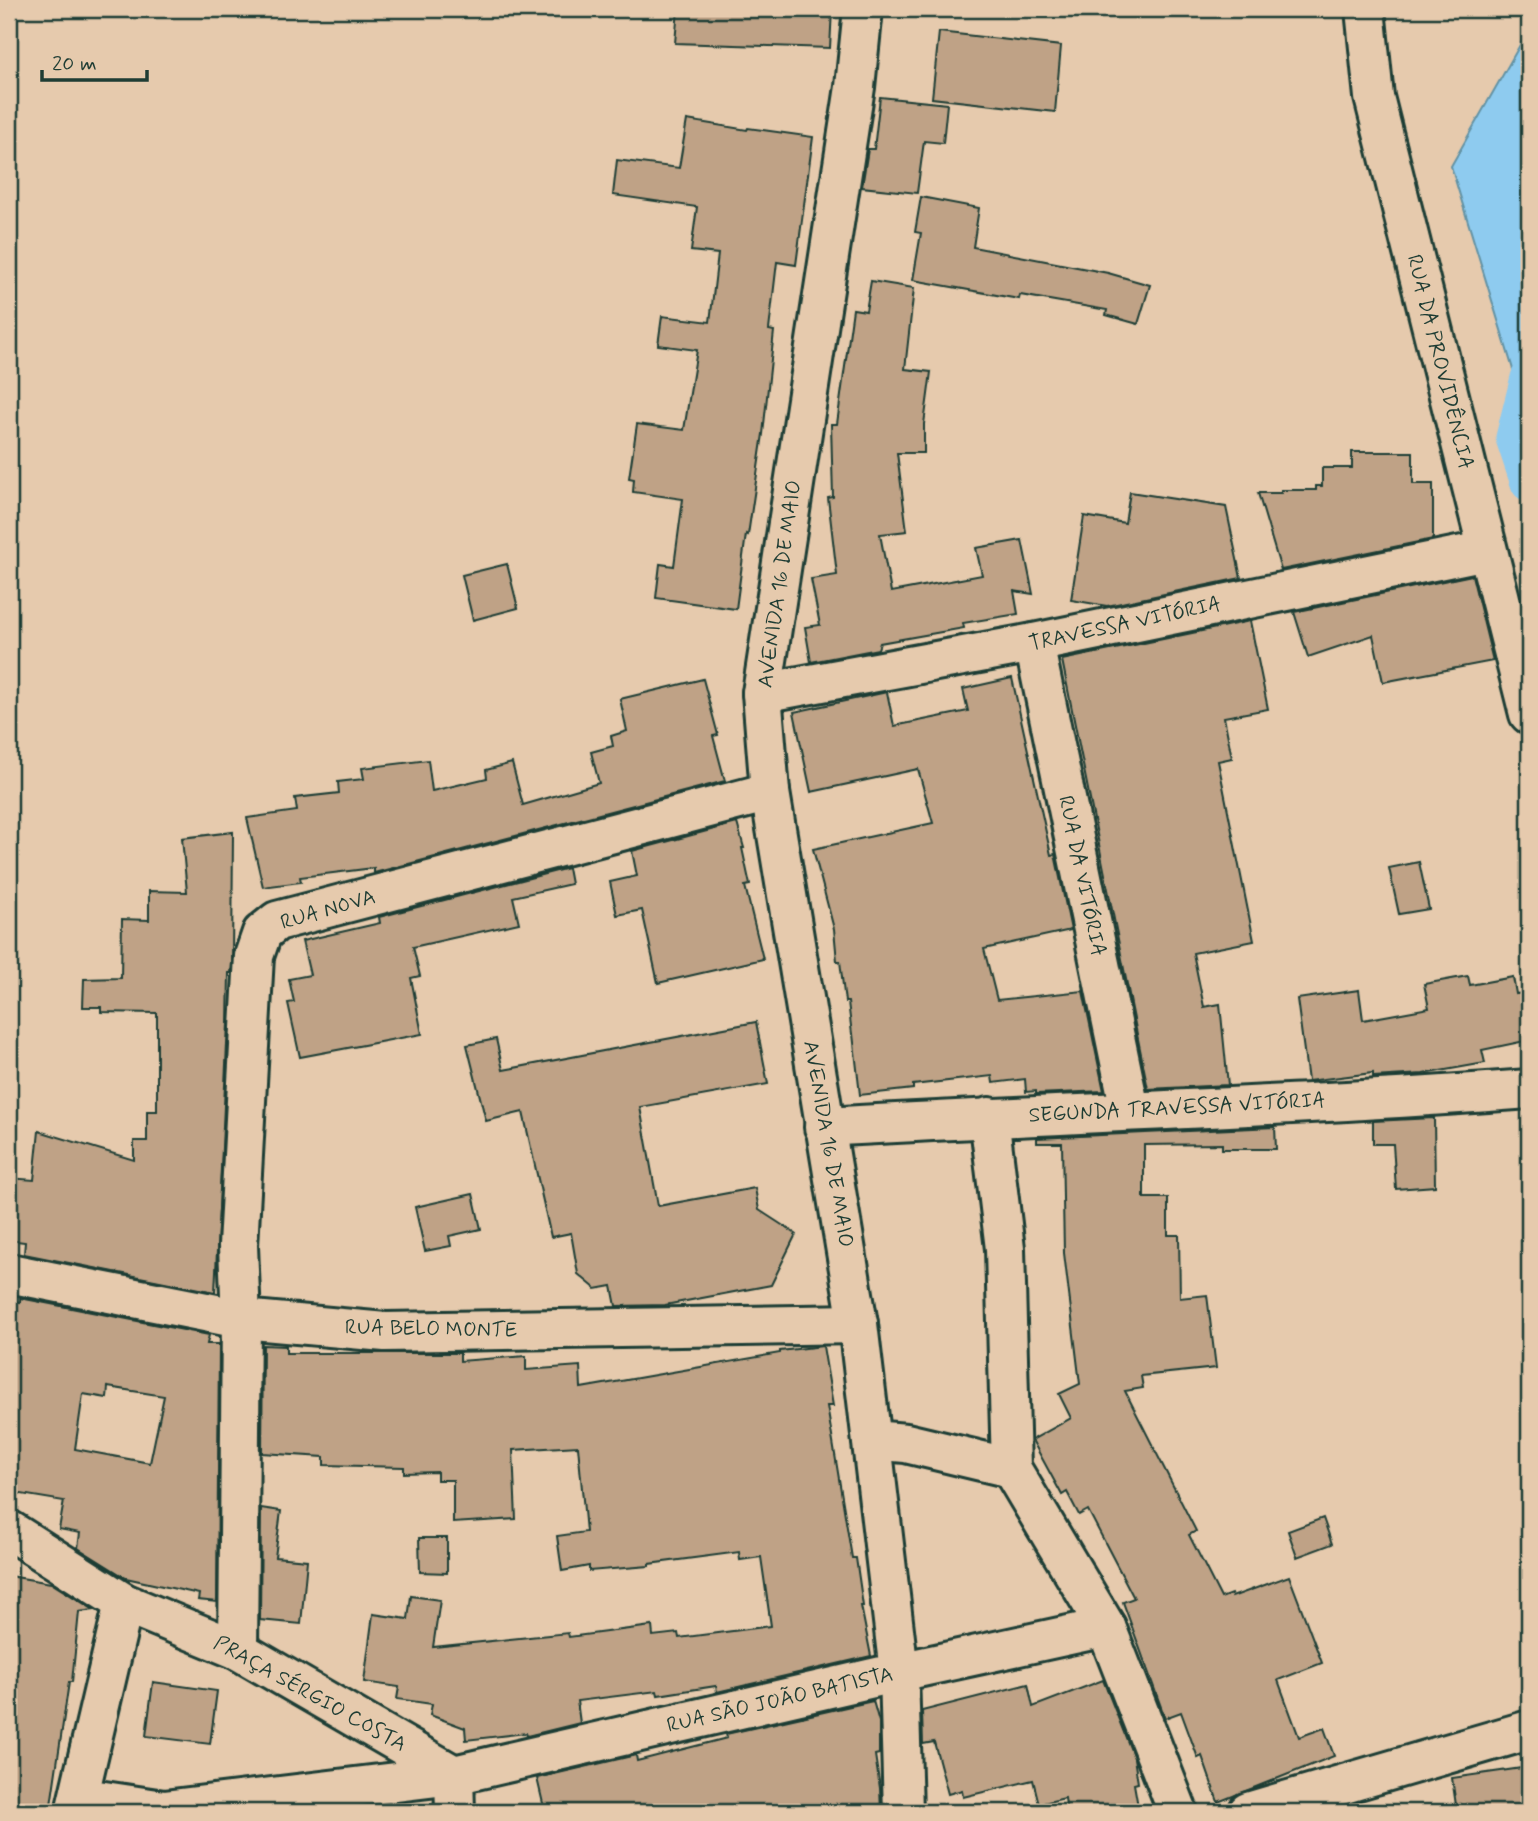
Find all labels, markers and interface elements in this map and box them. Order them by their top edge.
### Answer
scale bar [42,38,147,82]
text: 20 m [52,50,97,78]
street label: RUA DA PROVIDÊNCIA [1400,252,1480,472]
street label: AVENIDA 16 DE MAIO [752,478,808,690]
street label: TRAVESSA VITÓRIA [1026,590,1224,658]
street label: RUA DA VITÓRIA [1051,793,1113,959]
street label: RUA NOVA [277,883,379,937]
street label: AVENIDA 16 DE MAIO [796,1038,860,1250]
street label: SEGUNDA TRAVESSA VITÓRIA [1028,1086,1326,1130]
street label: RUA BELO MONTE [345,1313,517,1345]
street label: PRAÇA SÉRGIO COSTA [209,1629,411,1759]
street label: RUA SÃO JOÃO BATISTA [664,1660,896,1740]

